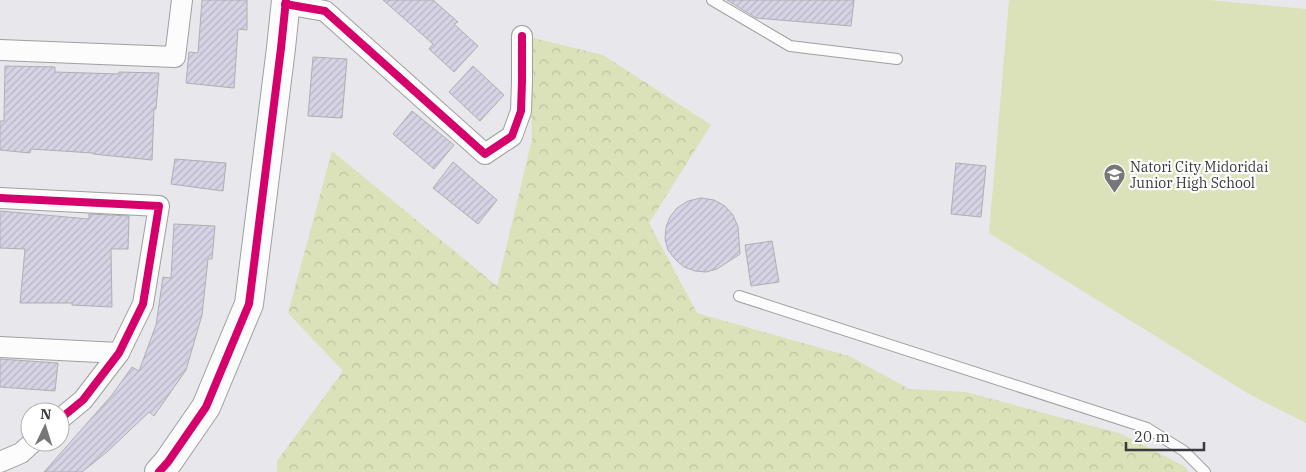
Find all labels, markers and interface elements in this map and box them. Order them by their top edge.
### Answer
place label: Natori City Midoridai Junior High School [1130,158,1268,192]
school or university icon: Natori City Midoridai Junior High School [1102,163,1126,194]
north arrow [20,402,70,452]
text: N [40,405,52,423]
scale bar [1126,420,1204,452]
text: 20 m [1134,427,1170,446]

